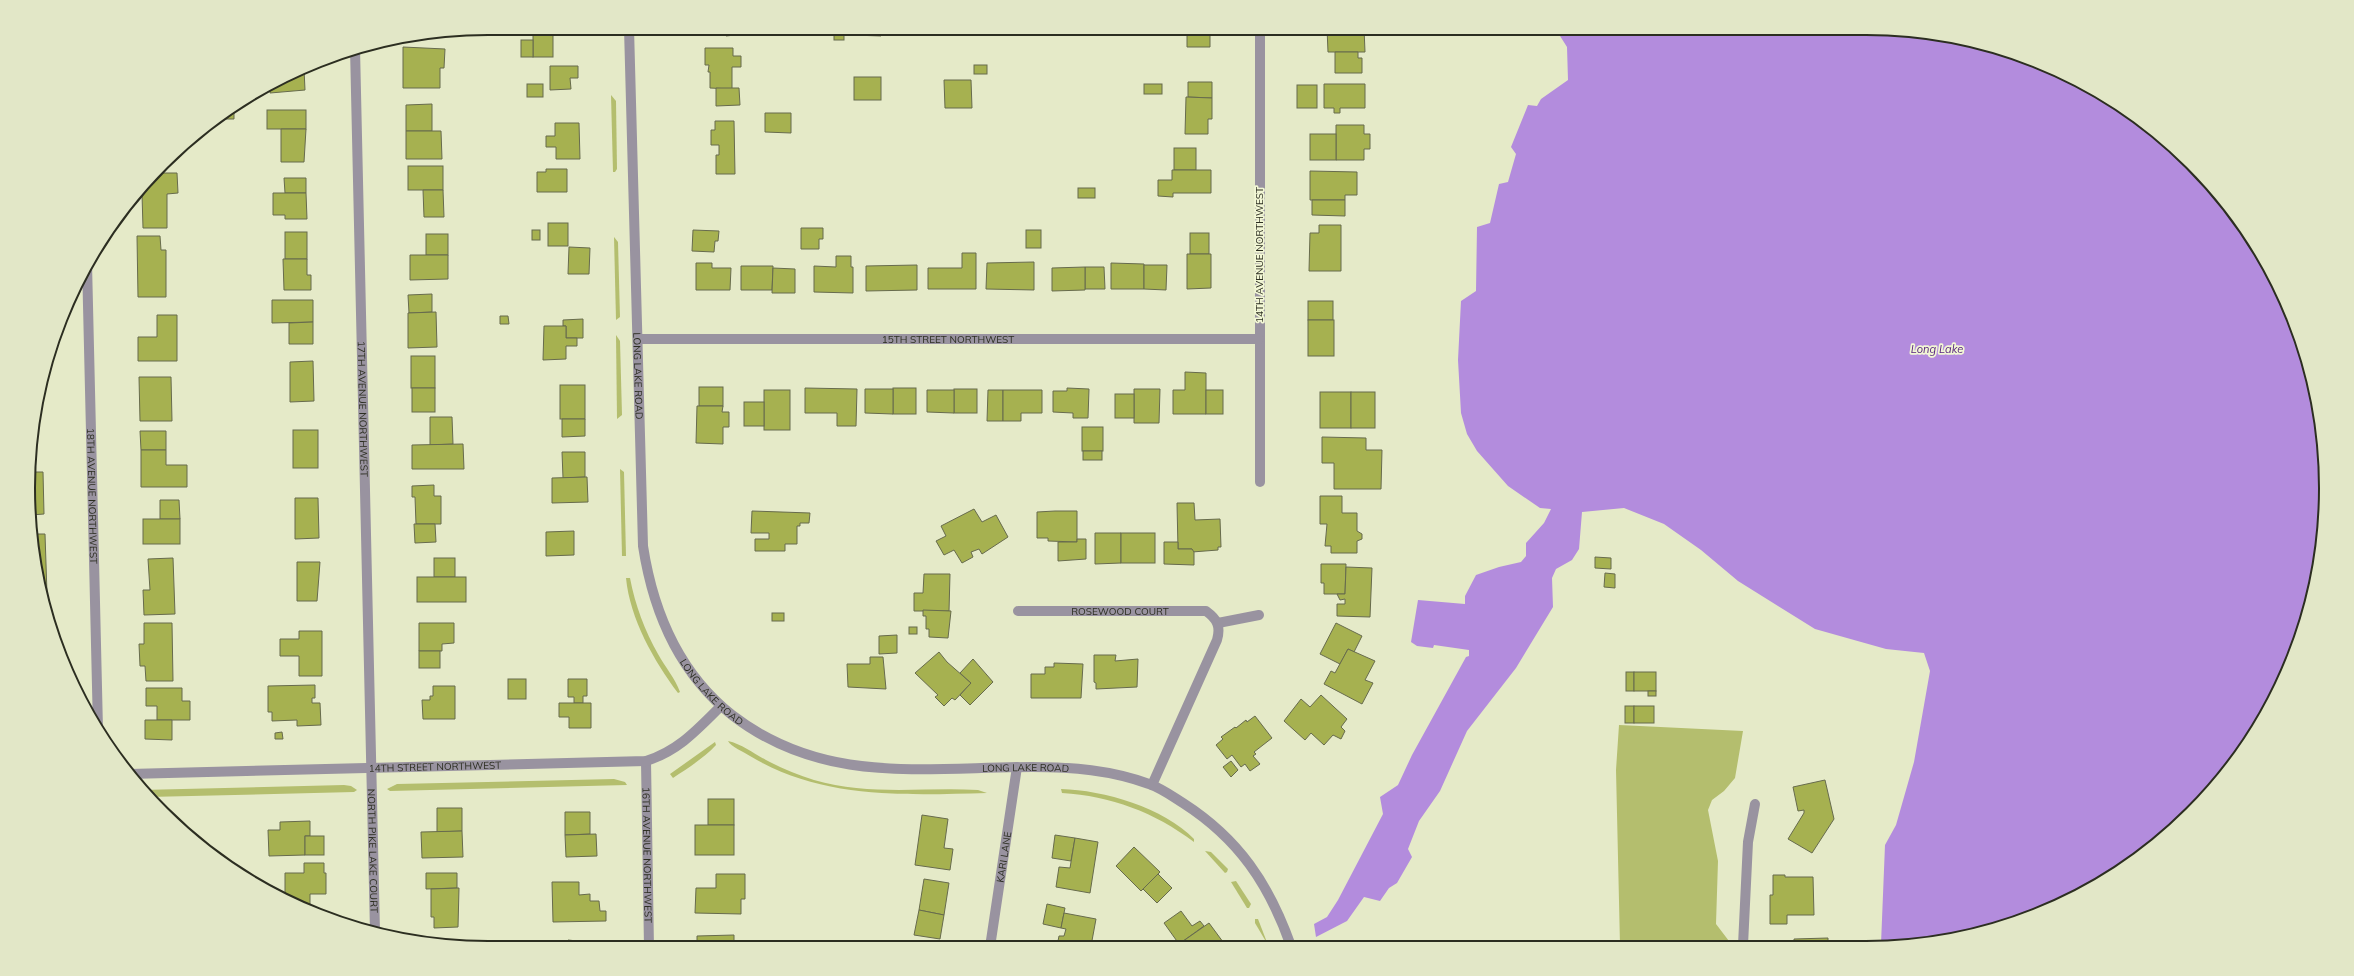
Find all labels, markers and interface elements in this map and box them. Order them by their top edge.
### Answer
street label: 14TH AVENUE NORTHWEST [1253,187,1266,323]
street label: LONG LAKE ROAD [631,332,646,420]
street label: 15TH STREET NORTHWEST [882,333,1014,346]
street label: 17TH AVENUE NORTHWEST [355,341,371,477]
water label: Long Lake [1911,342,1963,356]
street label: 18TH AVENUE NORTHWEST [84,428,101,564]
street label: ROSEWOOD COURT [1071,605,1169,618]
street label: LONG LAKE ROAD [677,656,746,728]
street label: 14TH STREET NORTHWEST [369,758,501,774]
street label: LONG LAKE ROAD [982,760,1069,775]
street label: 16TH AVENUE NORTHWEST [640,787,655,923]
street label: NORTH PIKE LAKE COURT [365,789,381,913]
street label: KARI LANE [993,830,1014,883]

